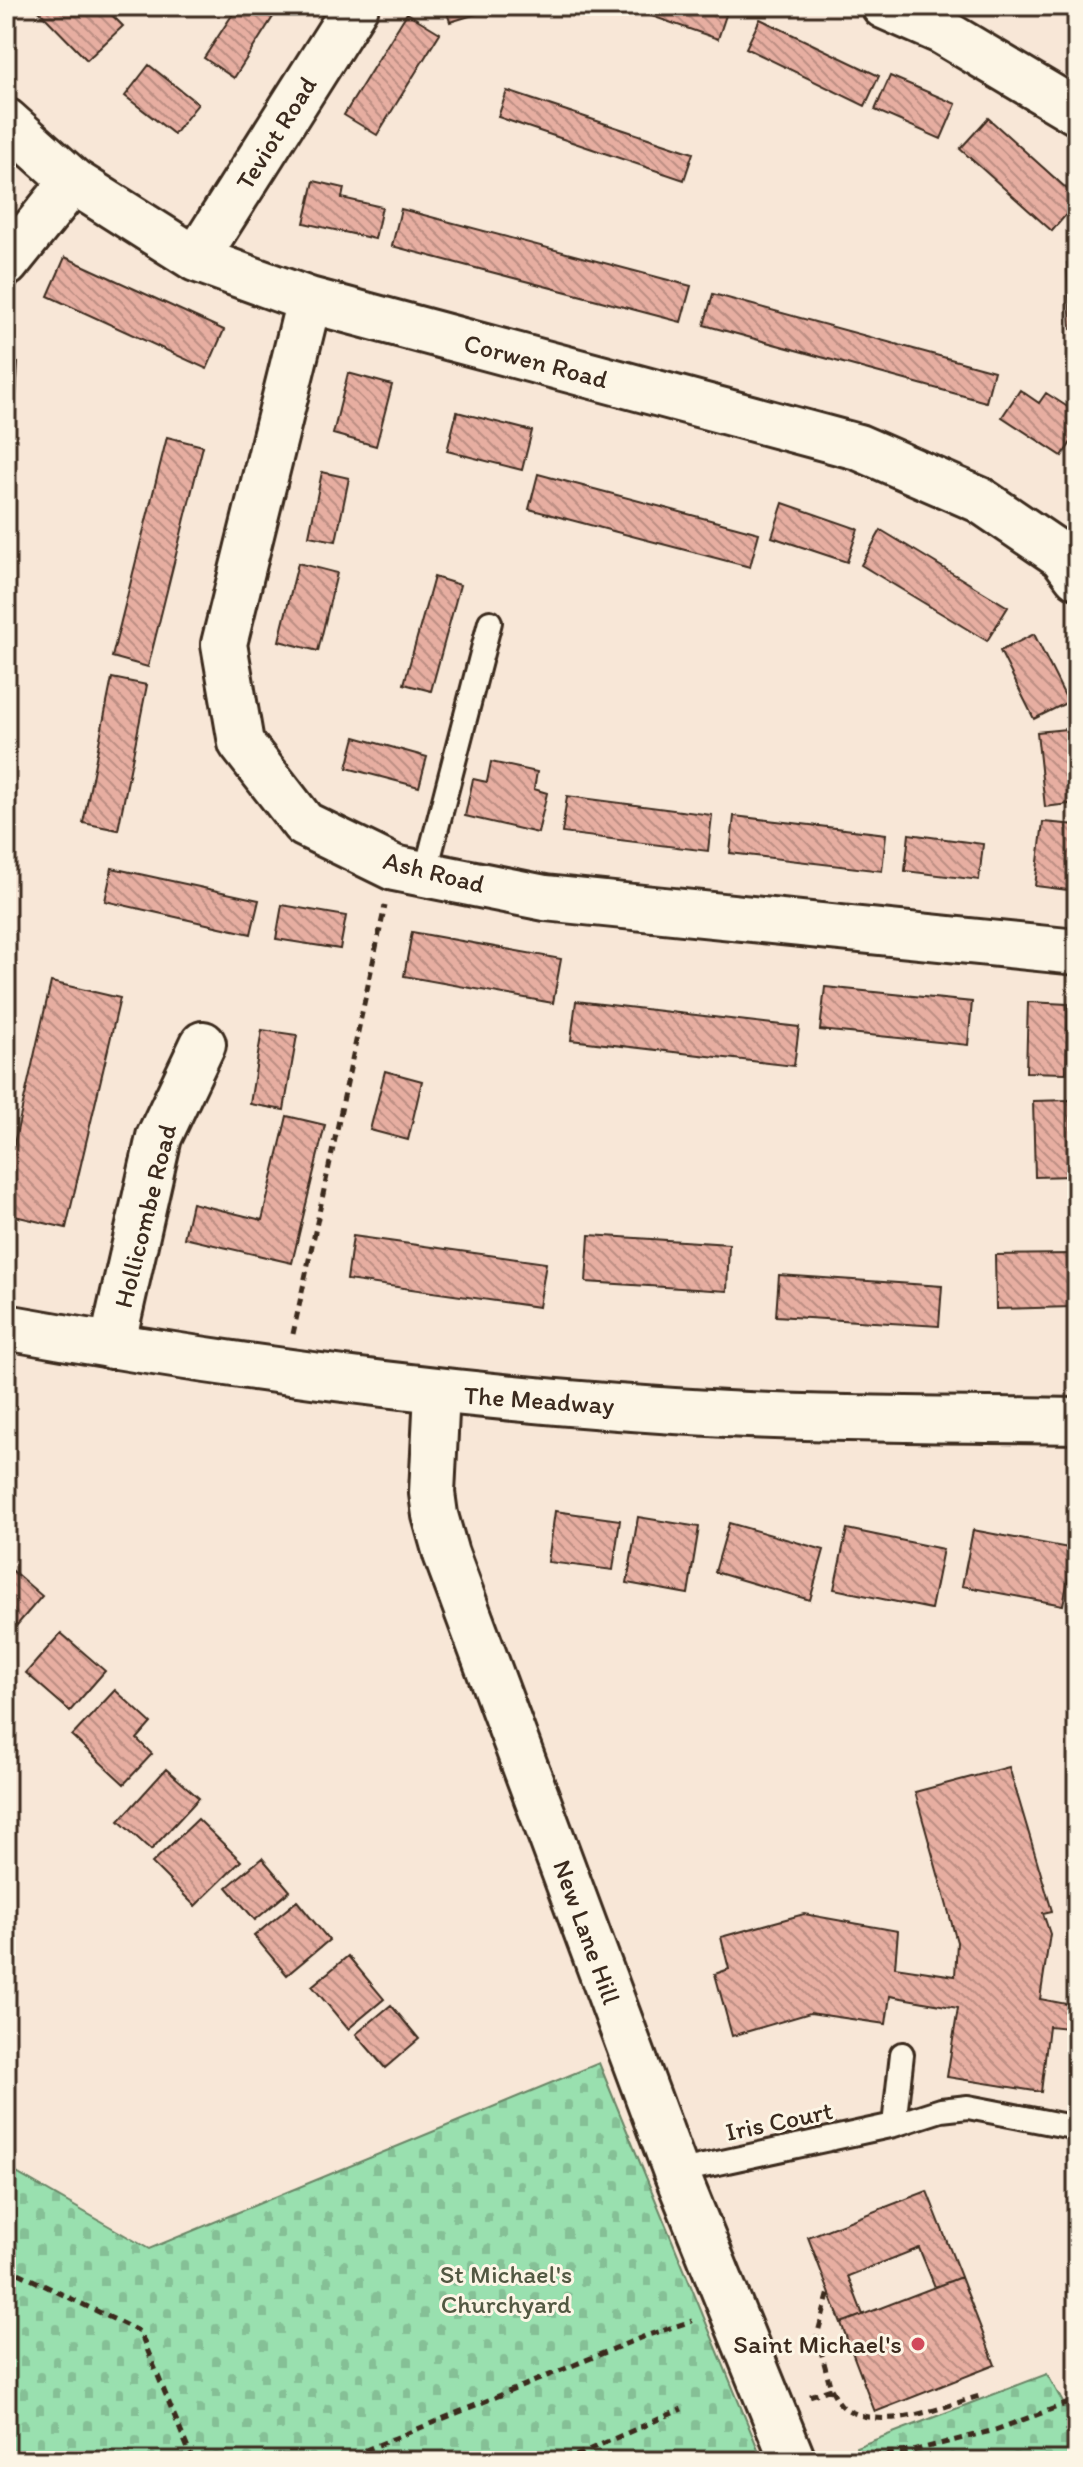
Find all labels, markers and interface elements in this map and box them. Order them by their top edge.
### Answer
street label: Teviot Road [229,70,323,196]
street label: Corwen Road [460,326,612,396]
street label: Ash Road [380,844,488,900]
street label: Hollicombe Road [107,1121,183,1311]
street label: The Meadway [463,1379,615,1421]
street label: New Lane Hill [546,1856,628,2008]
street label: Iris Court [723,2094,836,2148]
park label: St Michael's Churchyard [440,2258,572,2320]
place label: Saint Michael's [733,2328,902,2360]
marker: Saint Michael's [909,2335,927,2353]

